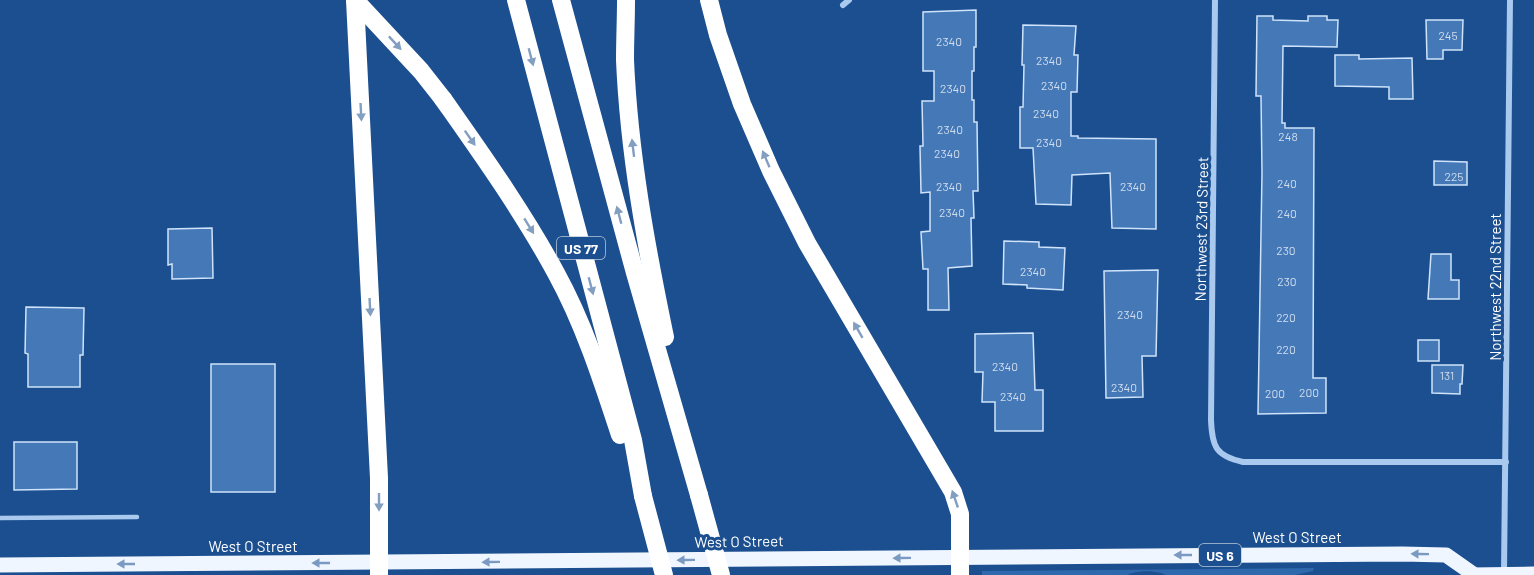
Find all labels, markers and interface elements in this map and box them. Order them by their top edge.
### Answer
house number: 245 [1438,28,1458,42]
house number: 2340 [936,34,962,48]
one-way arrow [388,35,402,50]
one-way arrow [526,47,536,66]
house number: 2340 [1036,53,1062,67]
house number: 2340 [1041,78,1067,92]
house number: 2340 [940,81,966,95]
one-way arrow [356,103,365,122]
house number: 2340 [1033,106,1059,120]
house number: 2340 [937,122,963,136]
one-way arrow [464,129,476,145]
house number: 248 [1278,129,1298,143]
house number: 2340 [1036,135,1062,149]
one-way arrow [629,138,638,157]
house number: 2340 [934,146,960,160]
one-way arrow [761,150,770,168]
street label: Northwest 23rd Street [1191,157,1211,301]
house number: 225 [1444,169,1464,183]
house number: 240 [1277,176,1297,190]
house number: 2340 [936,179,962,193]
house number: 2340 [1120,179,1146,193]
house number: 2340 [939,205,965,219]
one-way arrow [614,206,623,224]
house number: 240 [1277,206,1297,220]
street label: Northwest 22nd Street [1486,213,1504,361]
one-way arrow [523,217,534,234]
road number: US 77 [557,237,605,259]
house number: 230 [1276,243,1296,257]
house number: 2340 [1020,264,1046,278]
house number: 230 [1277,274,1297,288]
one-way arrow [587,276,597,295]
one-way arrow [366,298,375,317]
house number: 2340 [1117,307,1143,321]
house number: 220 [1276,310,1296,324]
one-way arrow [853,322,864,338]
house number: 220 [1276,342,1296,356]
house number: 2340 [992,359,1018,373]
house number: 131 [1440,368,1454,382]
house number: 2340 [1111,380,1137,394]
house number: 200 [1299,385,1319,399]
house number: 200 [1265,386,1285,400]
house number: 2340 [1000,389,1026,403]
one-way arrow [950,490,959,508]
one-way arrow [374,492,384,511]
street label: West O Street [1252,528,1342,546]
street label: West O Street [694,531,784,551]
street label: West O Street [208,537,298,555]
road number: US 6 [1199,544,1241,566]
one-way arrow [1411,549,1430,559]
one-way arrow [1174,550,1193,560]
one-way arrow [892,553,911,563]
one-way arrow [676,555,695,565]
one-way arrow [481,557,500,567]
one-way arrow [311,558,330,568]
one-way arrow [116,559,135,569]

